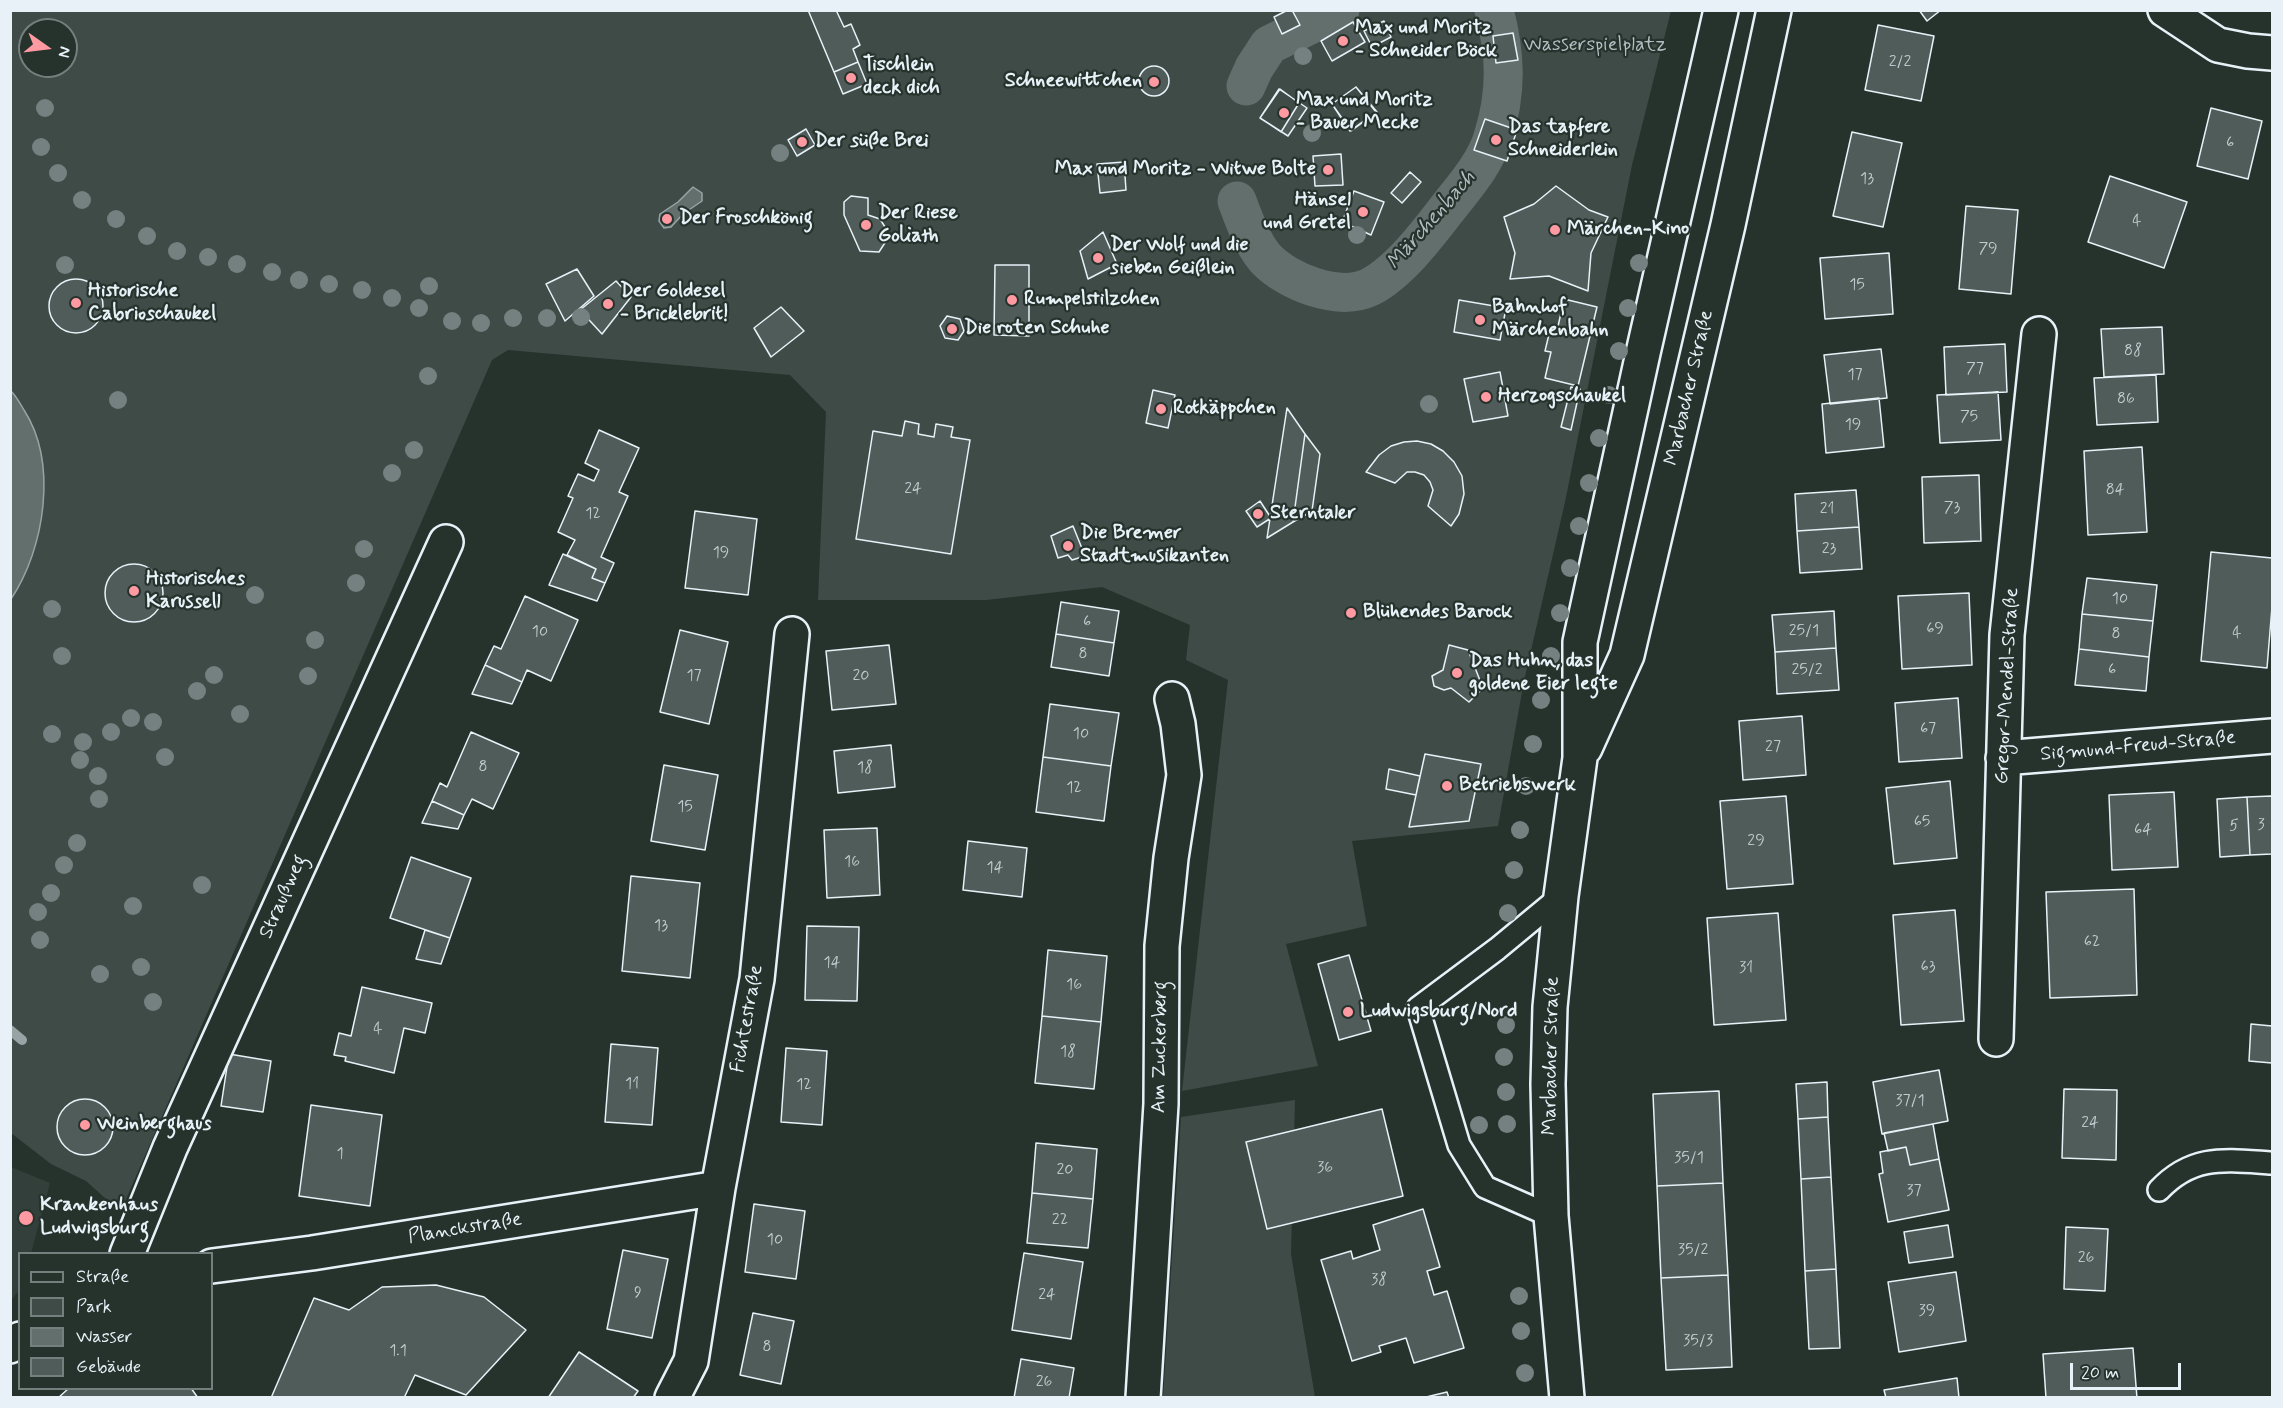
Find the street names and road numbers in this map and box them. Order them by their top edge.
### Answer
street label: Marbacher Straße [1660,308,1720,468]
street label: Gregor-Mendel-Straße [1991,587,2025,785]
street label: Sigmund-Freud-Straße [2039,727,2237,767]
street label: Straußweg [255,851,313,943]
street label: Fichtestraße [727,963,769,1075]
street label: Marbacher Straße [1539,976,1565,1136]
street label: Am Zuckerberg [1148,981,1174,1113]
street label: Planckstraße [406,1208,524,1250]

